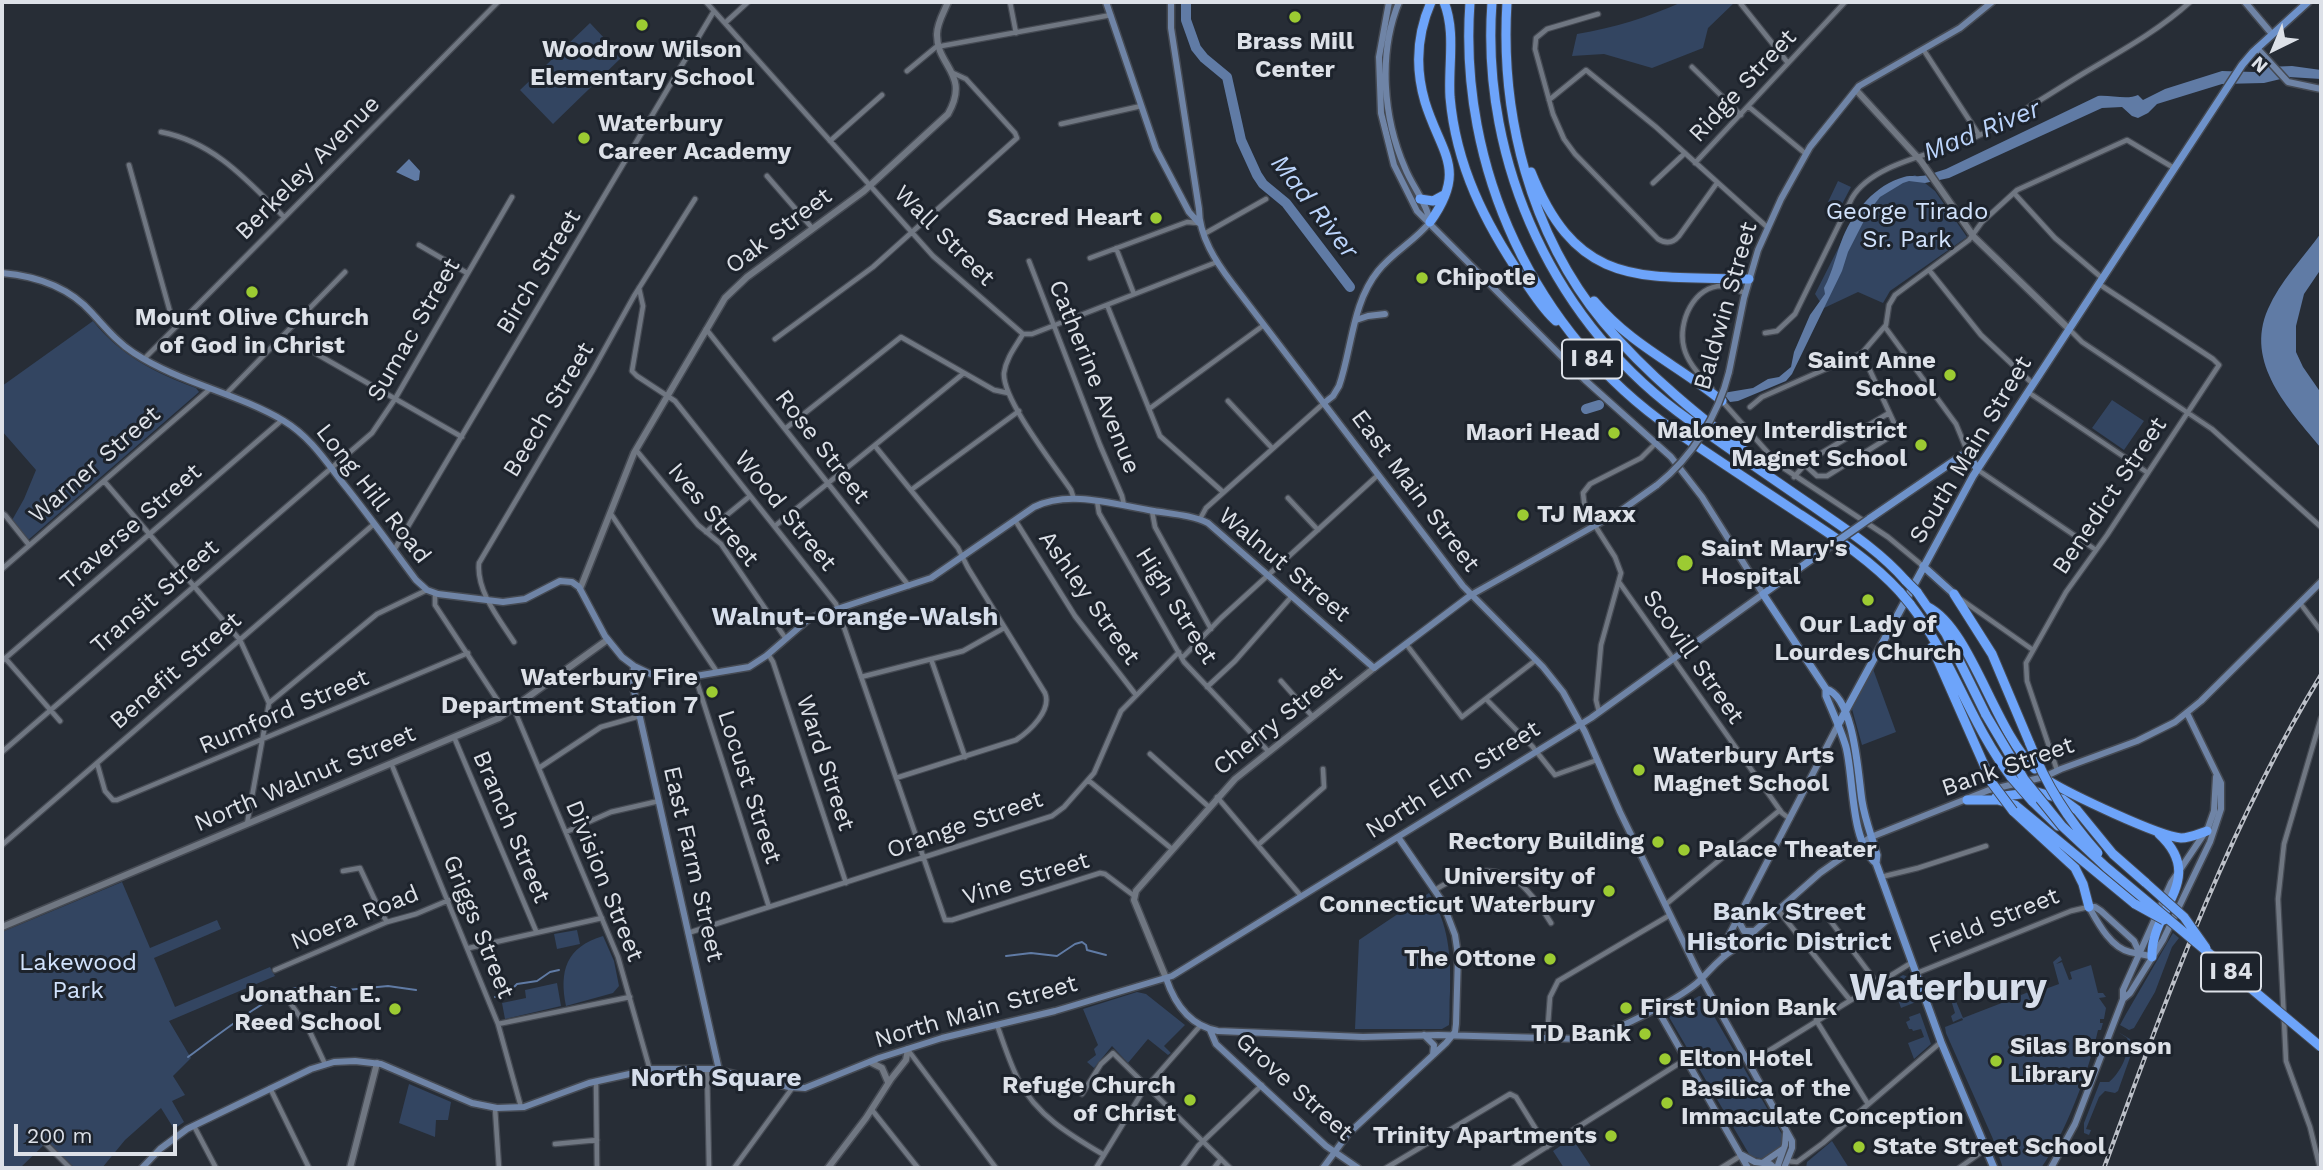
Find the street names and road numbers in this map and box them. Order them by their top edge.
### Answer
street label: Ridge Street [1683,23,1803,149]
street label: Berkeley Avenue [230,90,386,246]
street label: Wall Street [888,180,1000,292]
street label: Oak Street [720,182,838,280]
street label: Birch Street [491,205,587,339]
street label: Baldwin Street [1688,219,1764,393]
street label: Sumac Street [361,253,467,407]
street label: Catherine Avenue [1042,276,1146,478]
street label: Beech Street [497,337,601,483]
road number: I 84 [1562,340,1622,378]
street label: South Main Street [1904,351,2038,549]
street label: Rose Street [769,384,875,510]
street label: Warner Street [24,400,166,530]
street label: East Main Street [1345,404,1485,578]
street label: Benedict Street [2047,412,2173,580]
street label: Long Hill Road [309,418,437,570]
street label: Wood Street [728,445,842,577]
street label: Ives Street [661,457,765,573]
street label: Traverse Street [54,458,208,596]
street label: Walnut Street [1212,502,1356,628]
street label: Ashley Street [1032,526,1146,670]
street label: Transit Street [85,534,225,660]
street label: High Street [1129,542,1223,670]
street label: Scovill Street [1636,584,1750,730]
street label: Benefit Street [105,606,247,736]
street label: Cherry Street [1208,660,1348,782]
street label: Rumford Street [195,663,373,761]
street label: Ward Street [790,692,860,834]
street label: Locust Street [711,707,787,867]
street label: North Elm Street [1361,715,1545,845]
street label: North Walnut Street [190,719,420,839]
street label: Bank Street [1938,731,2078,803]
street label: Branch Street [466,747,556,907]
street label: East Farm Street [656,763,730,965]
street label: Orange Street [883,785,1047,865]
street label: Division Street [559,796,649,966]
street label: Vine Street [959,846,1093,912]
street label: Griggs Street [436,851,520,1003]
street label: Noera Road [287,879,423,957]
street label: Field Street [1925,882,2063,960]
road number: I 84 [2201,953,2261,992]
street label: North Main Street [871,969,1081,1055]
street label: Grove Street [1229,1027,1359,1147]

